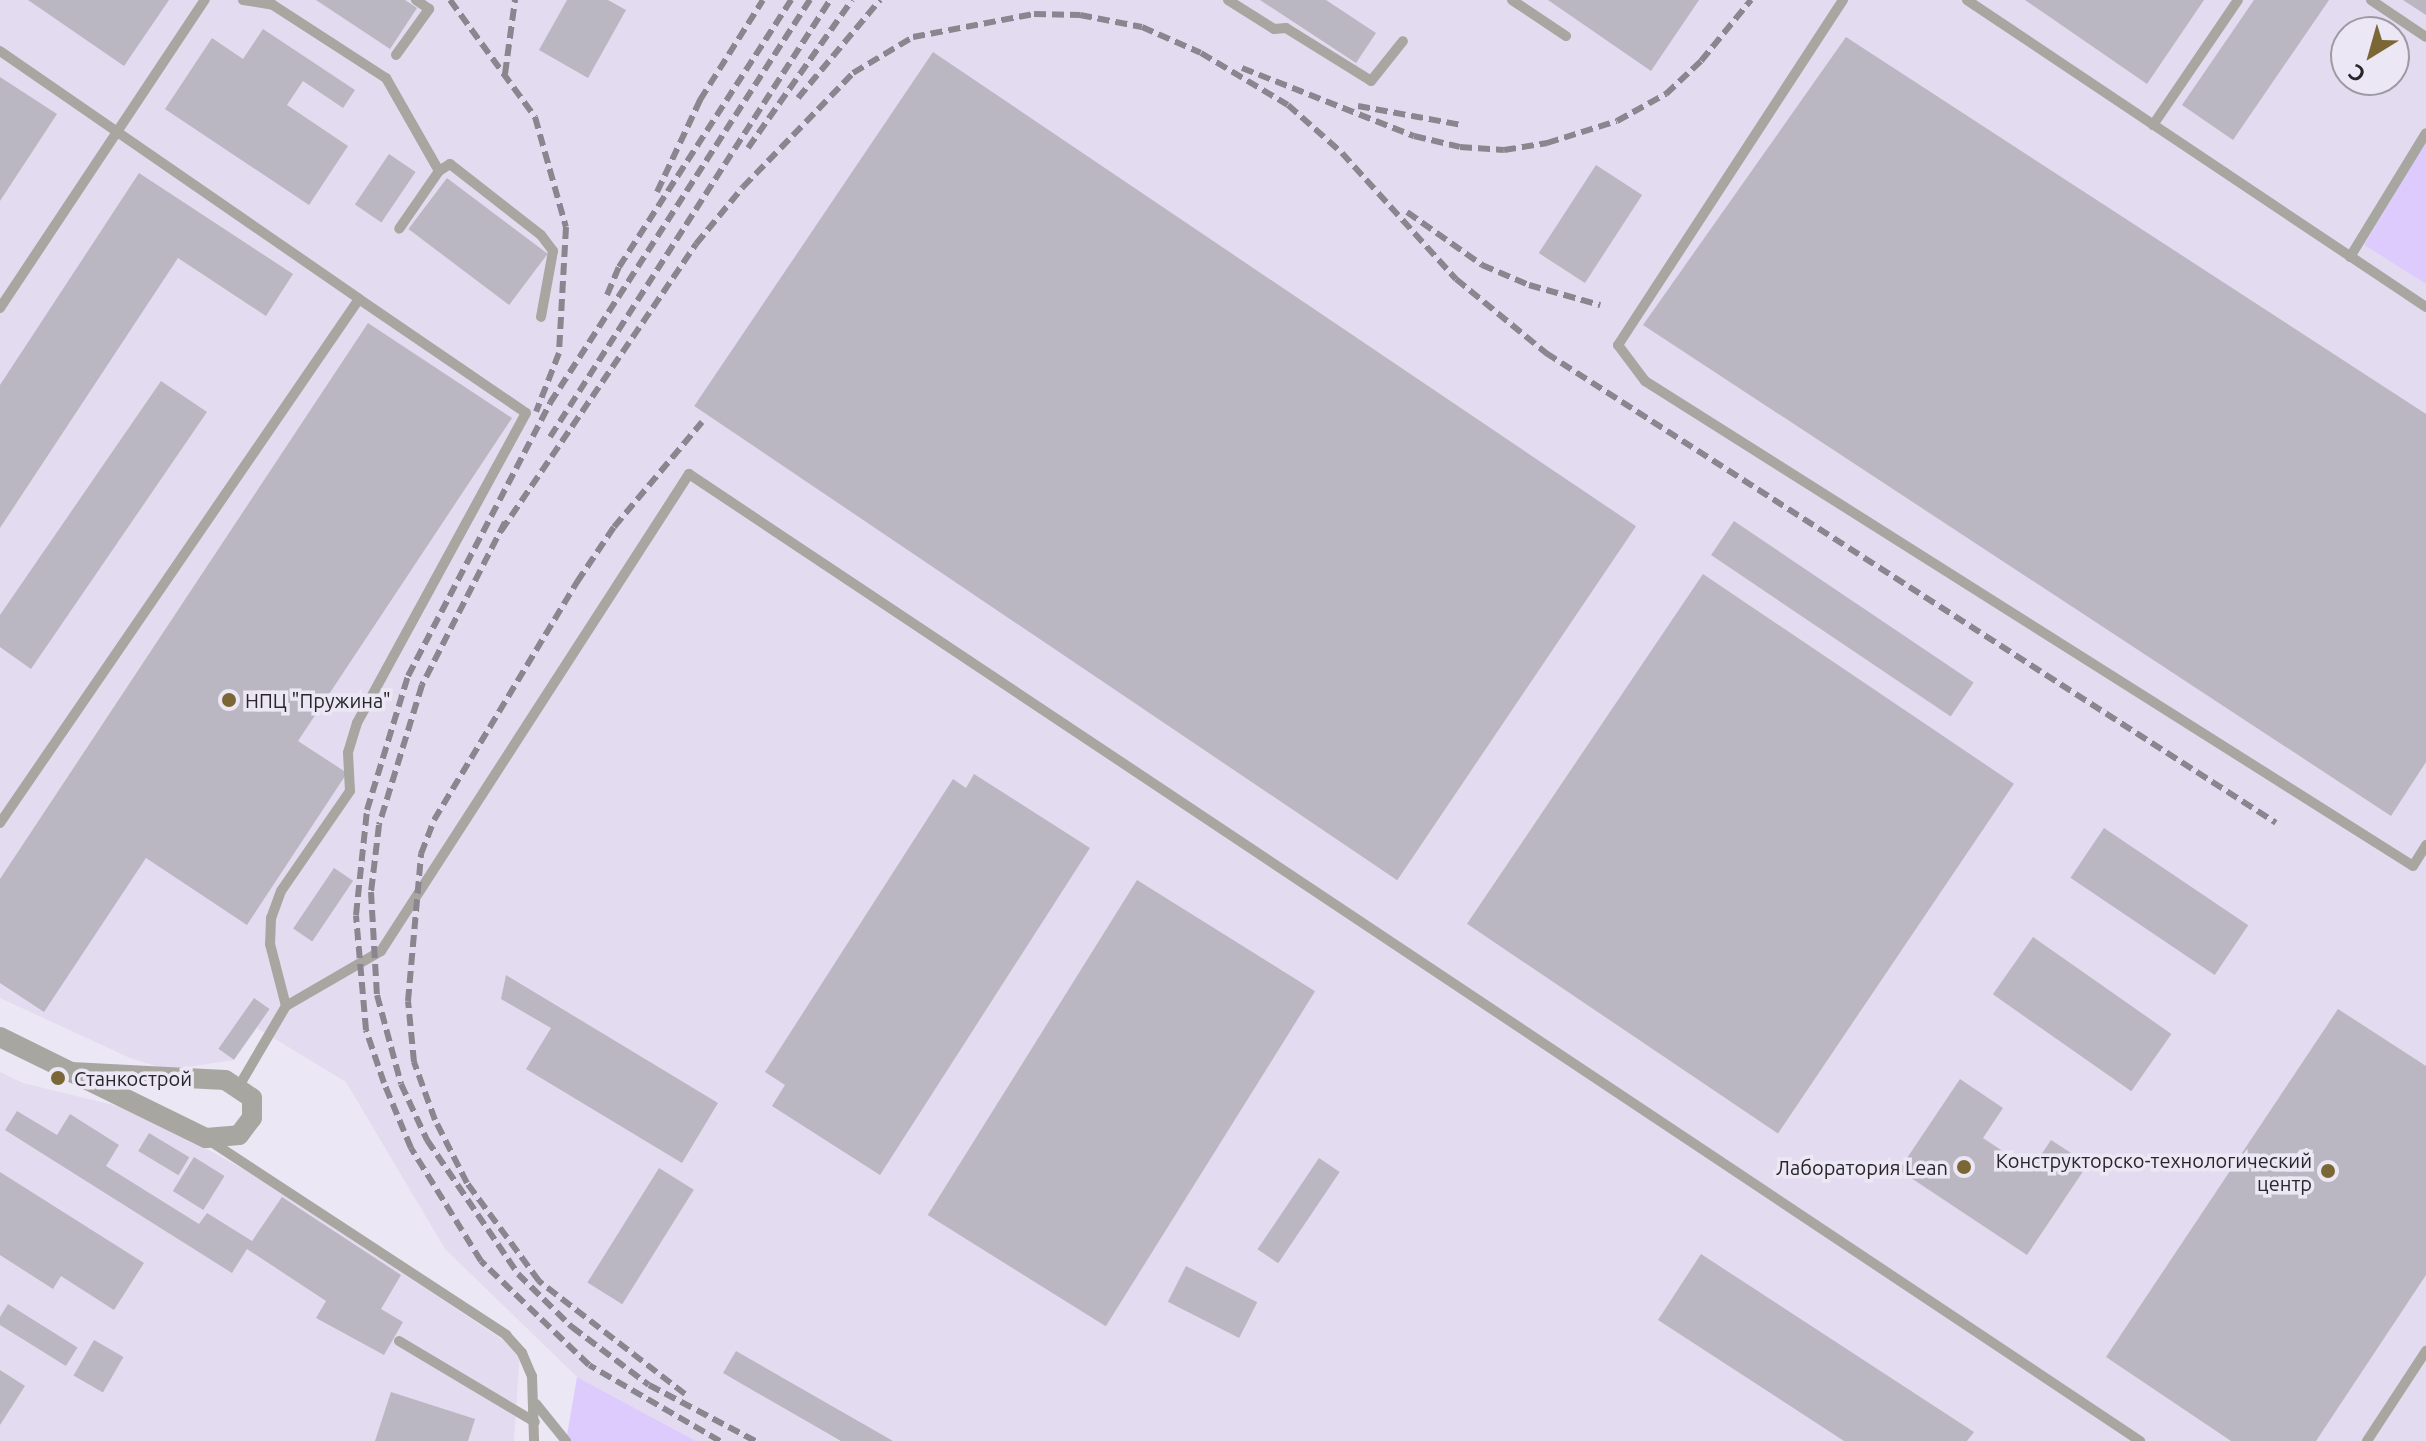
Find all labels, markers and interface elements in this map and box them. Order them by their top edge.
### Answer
north arrow [2330,16,2410,96]
text: С [2343,60,2370,88]
place label: НПЦ "Пружина" [245,688,391,712]
marker: НПЦ "Пружина" [220,691,238,709]
place label: Станкострой [74,1066,192,1090]
marker: Станкострой [49,1069,67,1087]
place label: Конструкторско-технологический центр [1996,1148,2312,1195]
place label: Лаборатория Lean [1776,1155,1948,1179]
marker: Лаборатория Lean [1955,1158,1973,1176]
marker: Конструкторско-технологический центр [2319,1162,2337,1180]

